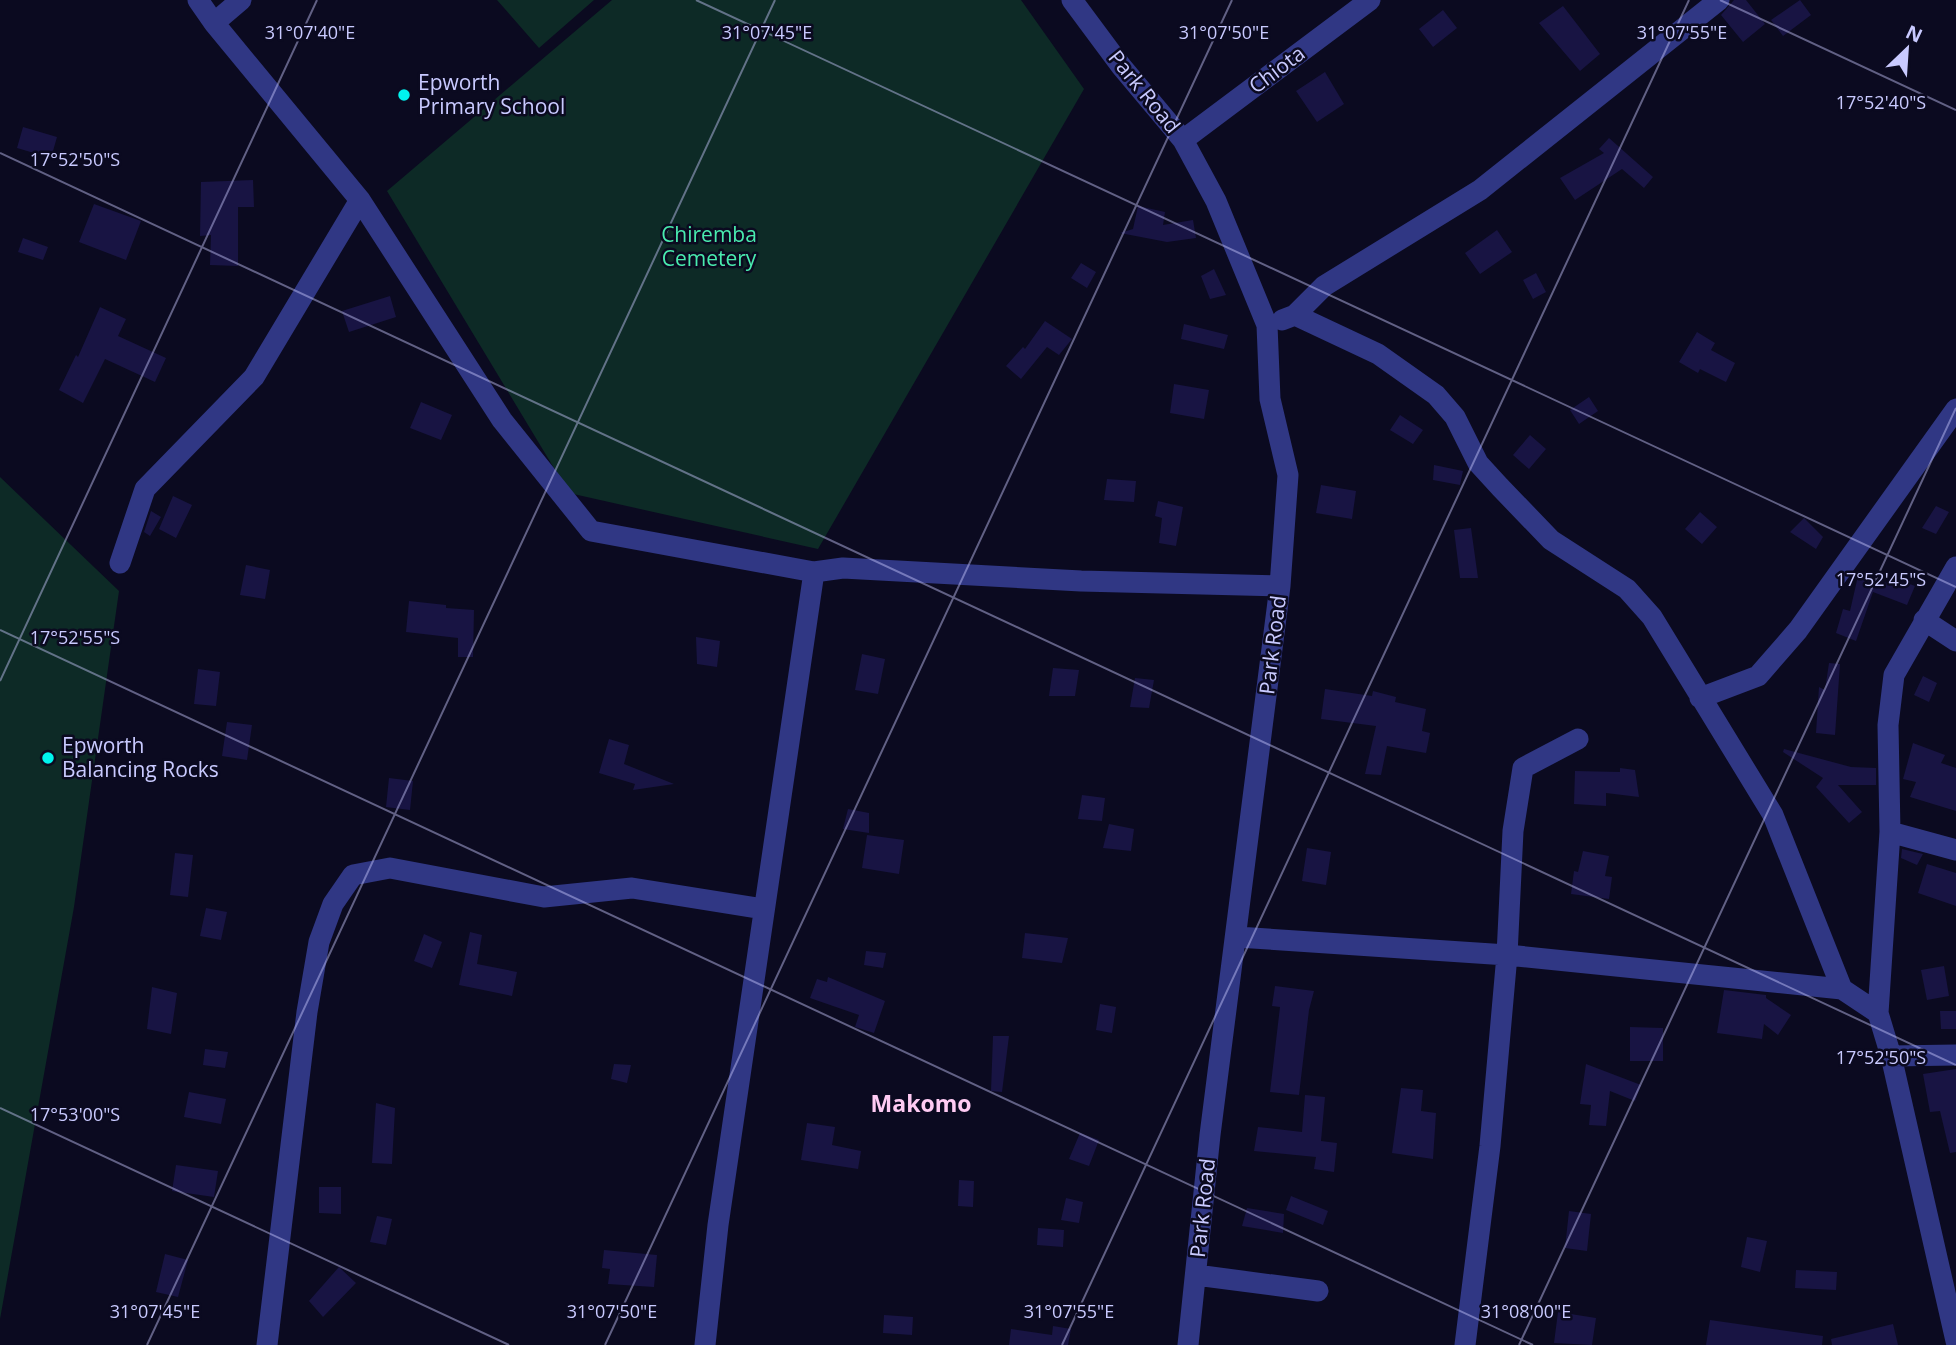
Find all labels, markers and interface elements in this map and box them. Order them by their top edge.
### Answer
north arrow [1872,14,1942,84]
text: N [1902,19,1927,49]
text: 31°07'40"E [265,20,355,44]
text: 31°07'45"E [722,20,812,44]
text: 31°07'50"E [1179,20,1269,44]
text: 31°07'55"E [1637,20,1727,44]
street label: Chiota [1243,39,1310,99]
street label: Park Road [1103,44,1187,139]
place label: Epworth Primary School [418,68,565,120]
marker: Epworth Primary School [396,87,412,103]
text: 17°52'40"S [1836,90,1926,114]
text: 17°52'50"S [30,147,120,171]
park label: Chiremba Cemetery [661,220,757,272]
text: 17°52'45"S [1836,567,1926,591]
street label: Park Road [1252,594,1292,696]
text: 17°52'55"S [30,625,120,649]
place label: Epworth Balancing Rocks [62,731,219,783]
marker: Epworth Balancing Rocks [40,750,56,766]
text: 17°52'50"S [1836,1045,1926,1069]
district label: Makomo [871,1087,971,1119]
text: 17°53'00"S [30,1102,120,1126]
street label: Park Road [1183,1157,1221,1259]
text: 31°07'45"E [110,1299,200,1323]
text: 31°07'50"E [567,1299,657,1323]
text: 31°07'55"E [1024,1299,1114,1323]
text: 31°08'00"E [1481,1299,1571,1323]

